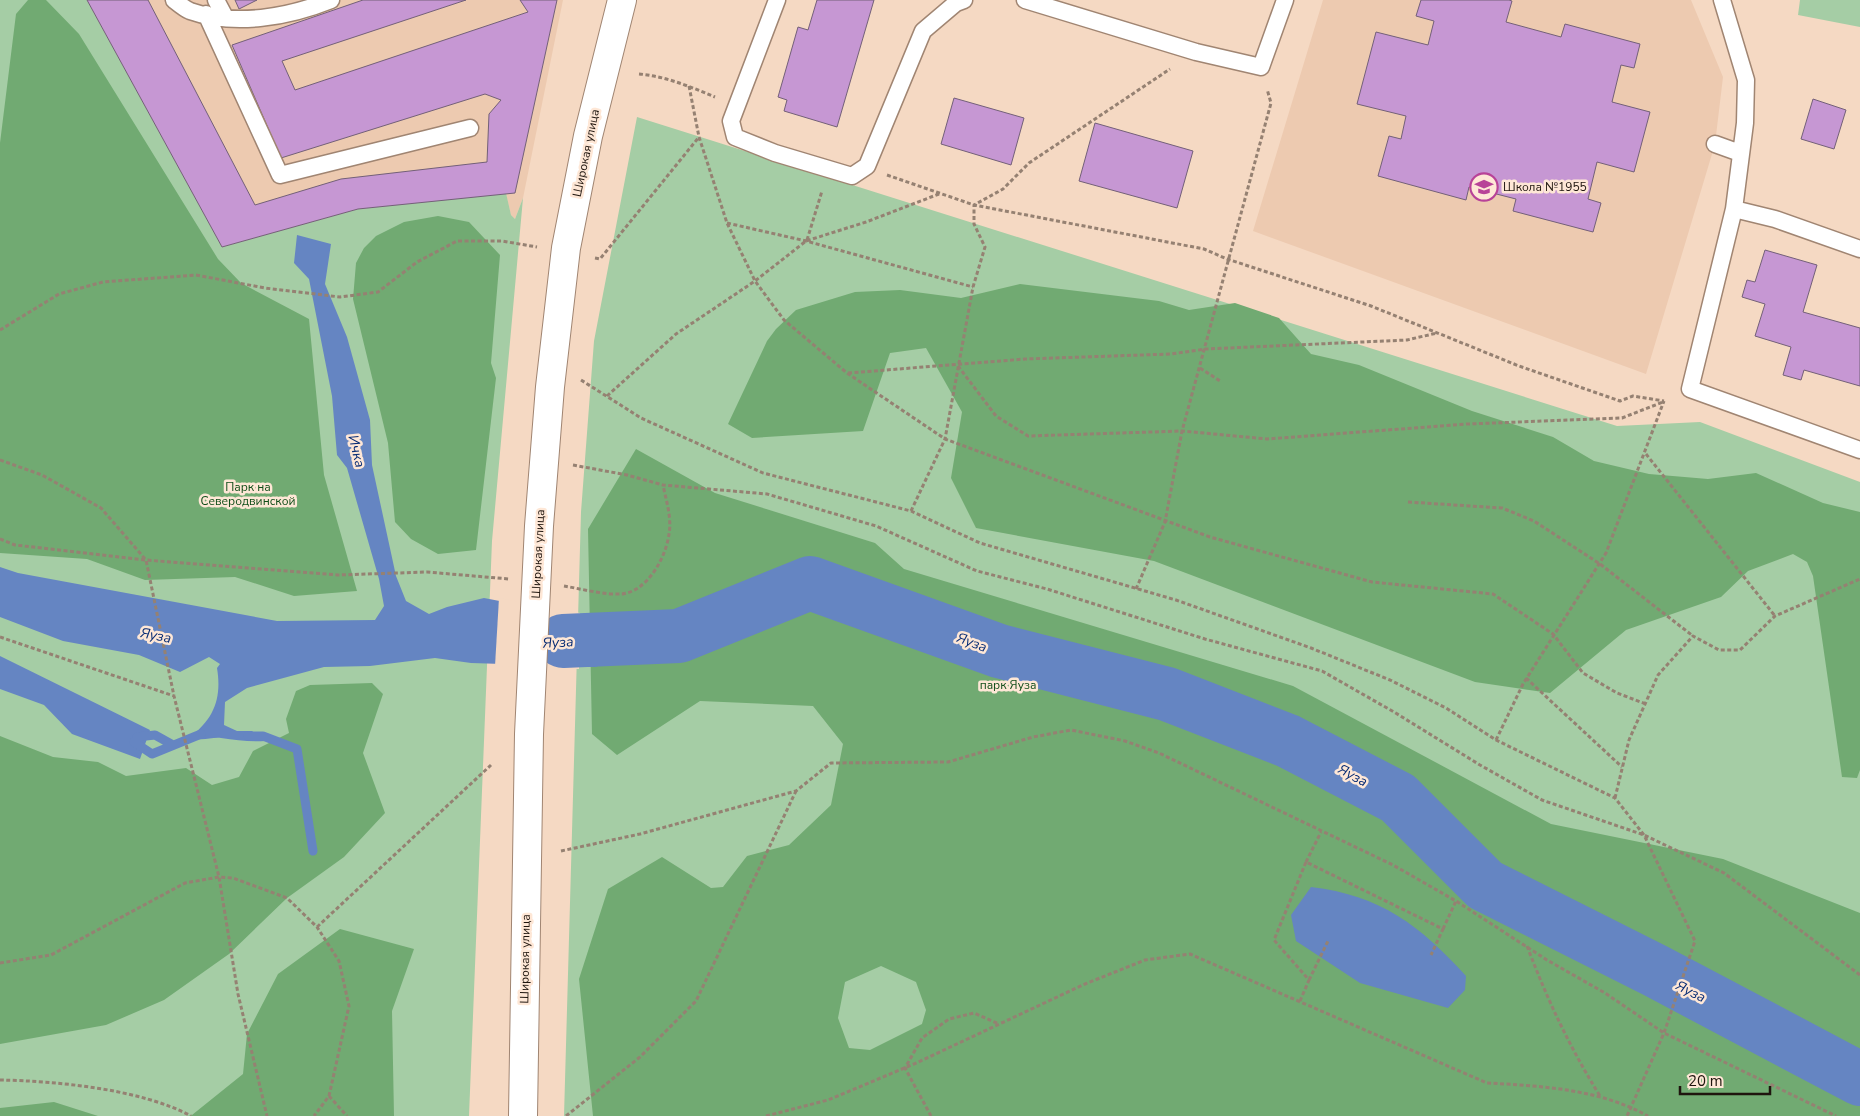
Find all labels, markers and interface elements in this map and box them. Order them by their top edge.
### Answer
street label: Широкая улица [569,108,603,198]
school or university icon: Школа №1955 [1469,172,1499,202]
place label: Школа №1955 [1503,179,1587,195]
water label: Ичка [343,433,370,469]
park label: Парк на Северодвинской [201,479,295,509]
street label: Широкая улица [528,509,548,599]
water label: Яуза [139,623,173,648]
water label: Яуза [954,628,990,657]
water label: Яуза [542,632,574,653]
park label: парк Яуза [980,677,1036,693]
water label: Яуза [1335,760,1371,791]
street label: Широкая улица [516,914,534,1004]
water label: Яуза [1673,976,1709,1007]
scale bar [1680,1064,1770,1096]
text: 20 m [1688,1071,1723,1091]

